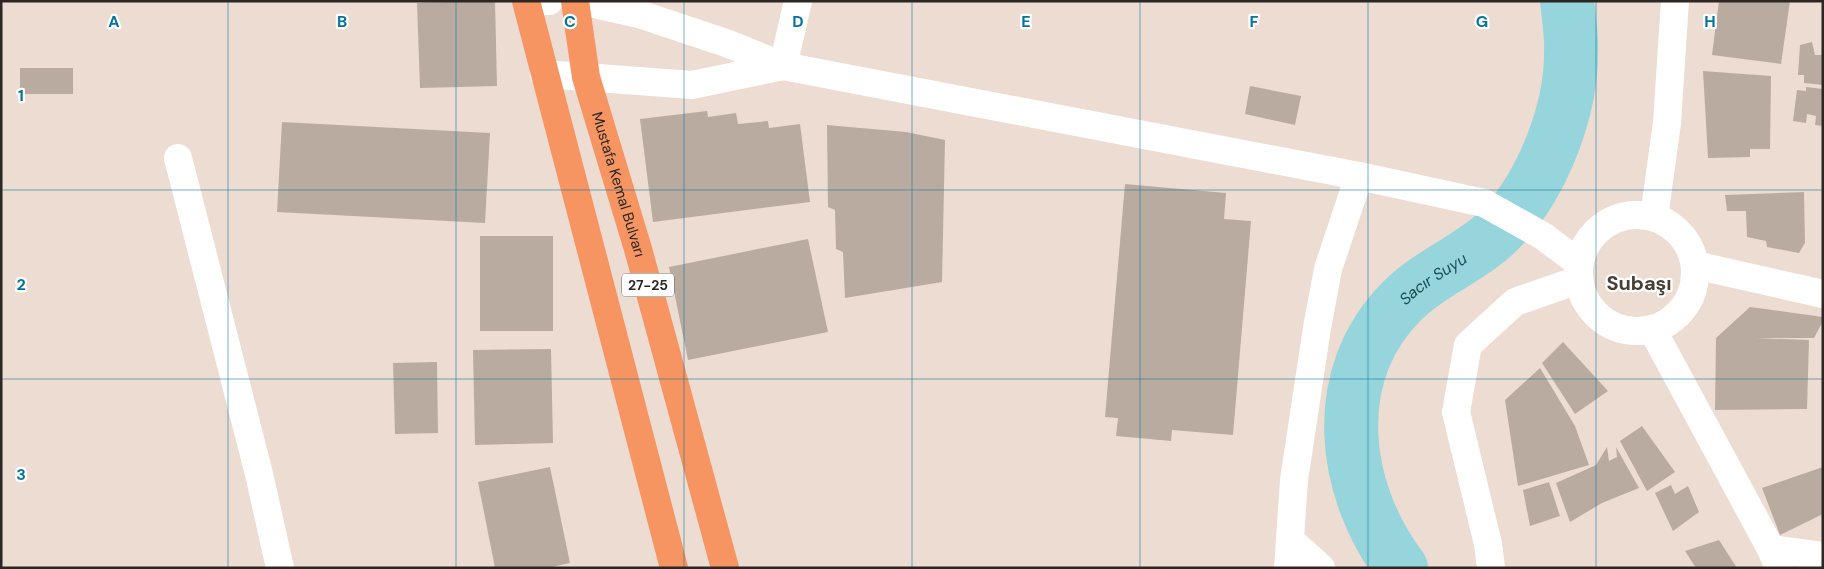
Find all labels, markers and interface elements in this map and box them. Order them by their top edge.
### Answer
text: A [108,11,120,32]
text: B [337,11,347,32]
text: C [564,11,576,32]
text: D [792,11,804,32]
text: E [1021,11,1031,32]
text: F [1250,11,1259,32]
text: G [1476,11,1488,32]
text: H [1704,11,1716,32]
text: 1 [18,85,24,106]
street label: Mustafa Kemal Bulvarı [587,109,650,259]
water label: Sacır Suyu [1394,248,1471,309]
district label: Subaşı [1606,270,1672,296]
text: 2 [16,274,26,295]
road number: 27-25 [622,274,674,296]
text: 3 [16,464,26,485]

